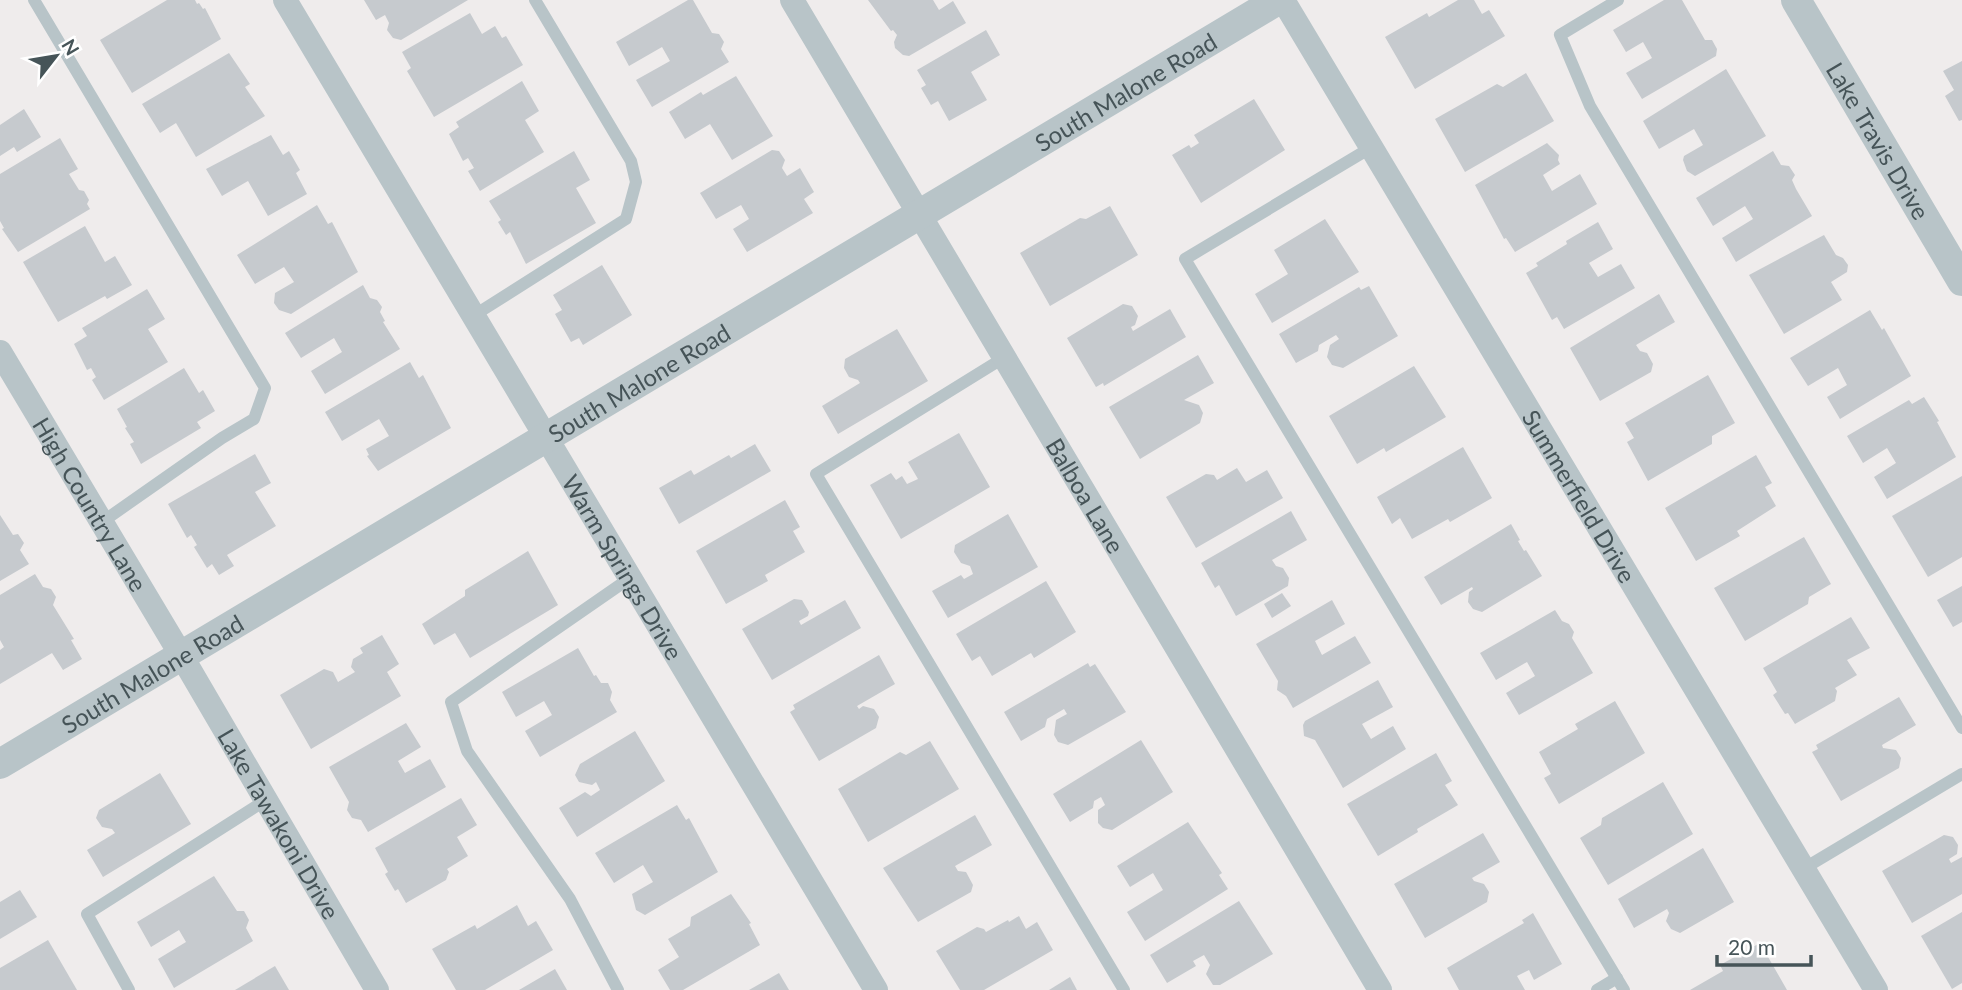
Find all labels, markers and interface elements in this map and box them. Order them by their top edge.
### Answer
north arrow [21,21,91,91]
street label: South Malone Road [1029,26,1221,157]
text: N [57,35,85,59]
street label: Lake Travis Drive [1821,56,1937,224]
street label: South Malone Road [542,317,735,448]
street label: Summerfield Drive [1517,404,1643,587]
street label: High Country Lane [28,412,154,596]
street label: Balboa Lane [1041,433,1131,558]
street label: Warm Springs Drive [557,469,690,665]
street label: South Malone Road [56,608,248,739]
street label: Lake Tawakoni Drive [213,723,346,924]
scale bar [1717,923,1812,967]
text: 20 m [1728,934,1775,959]

